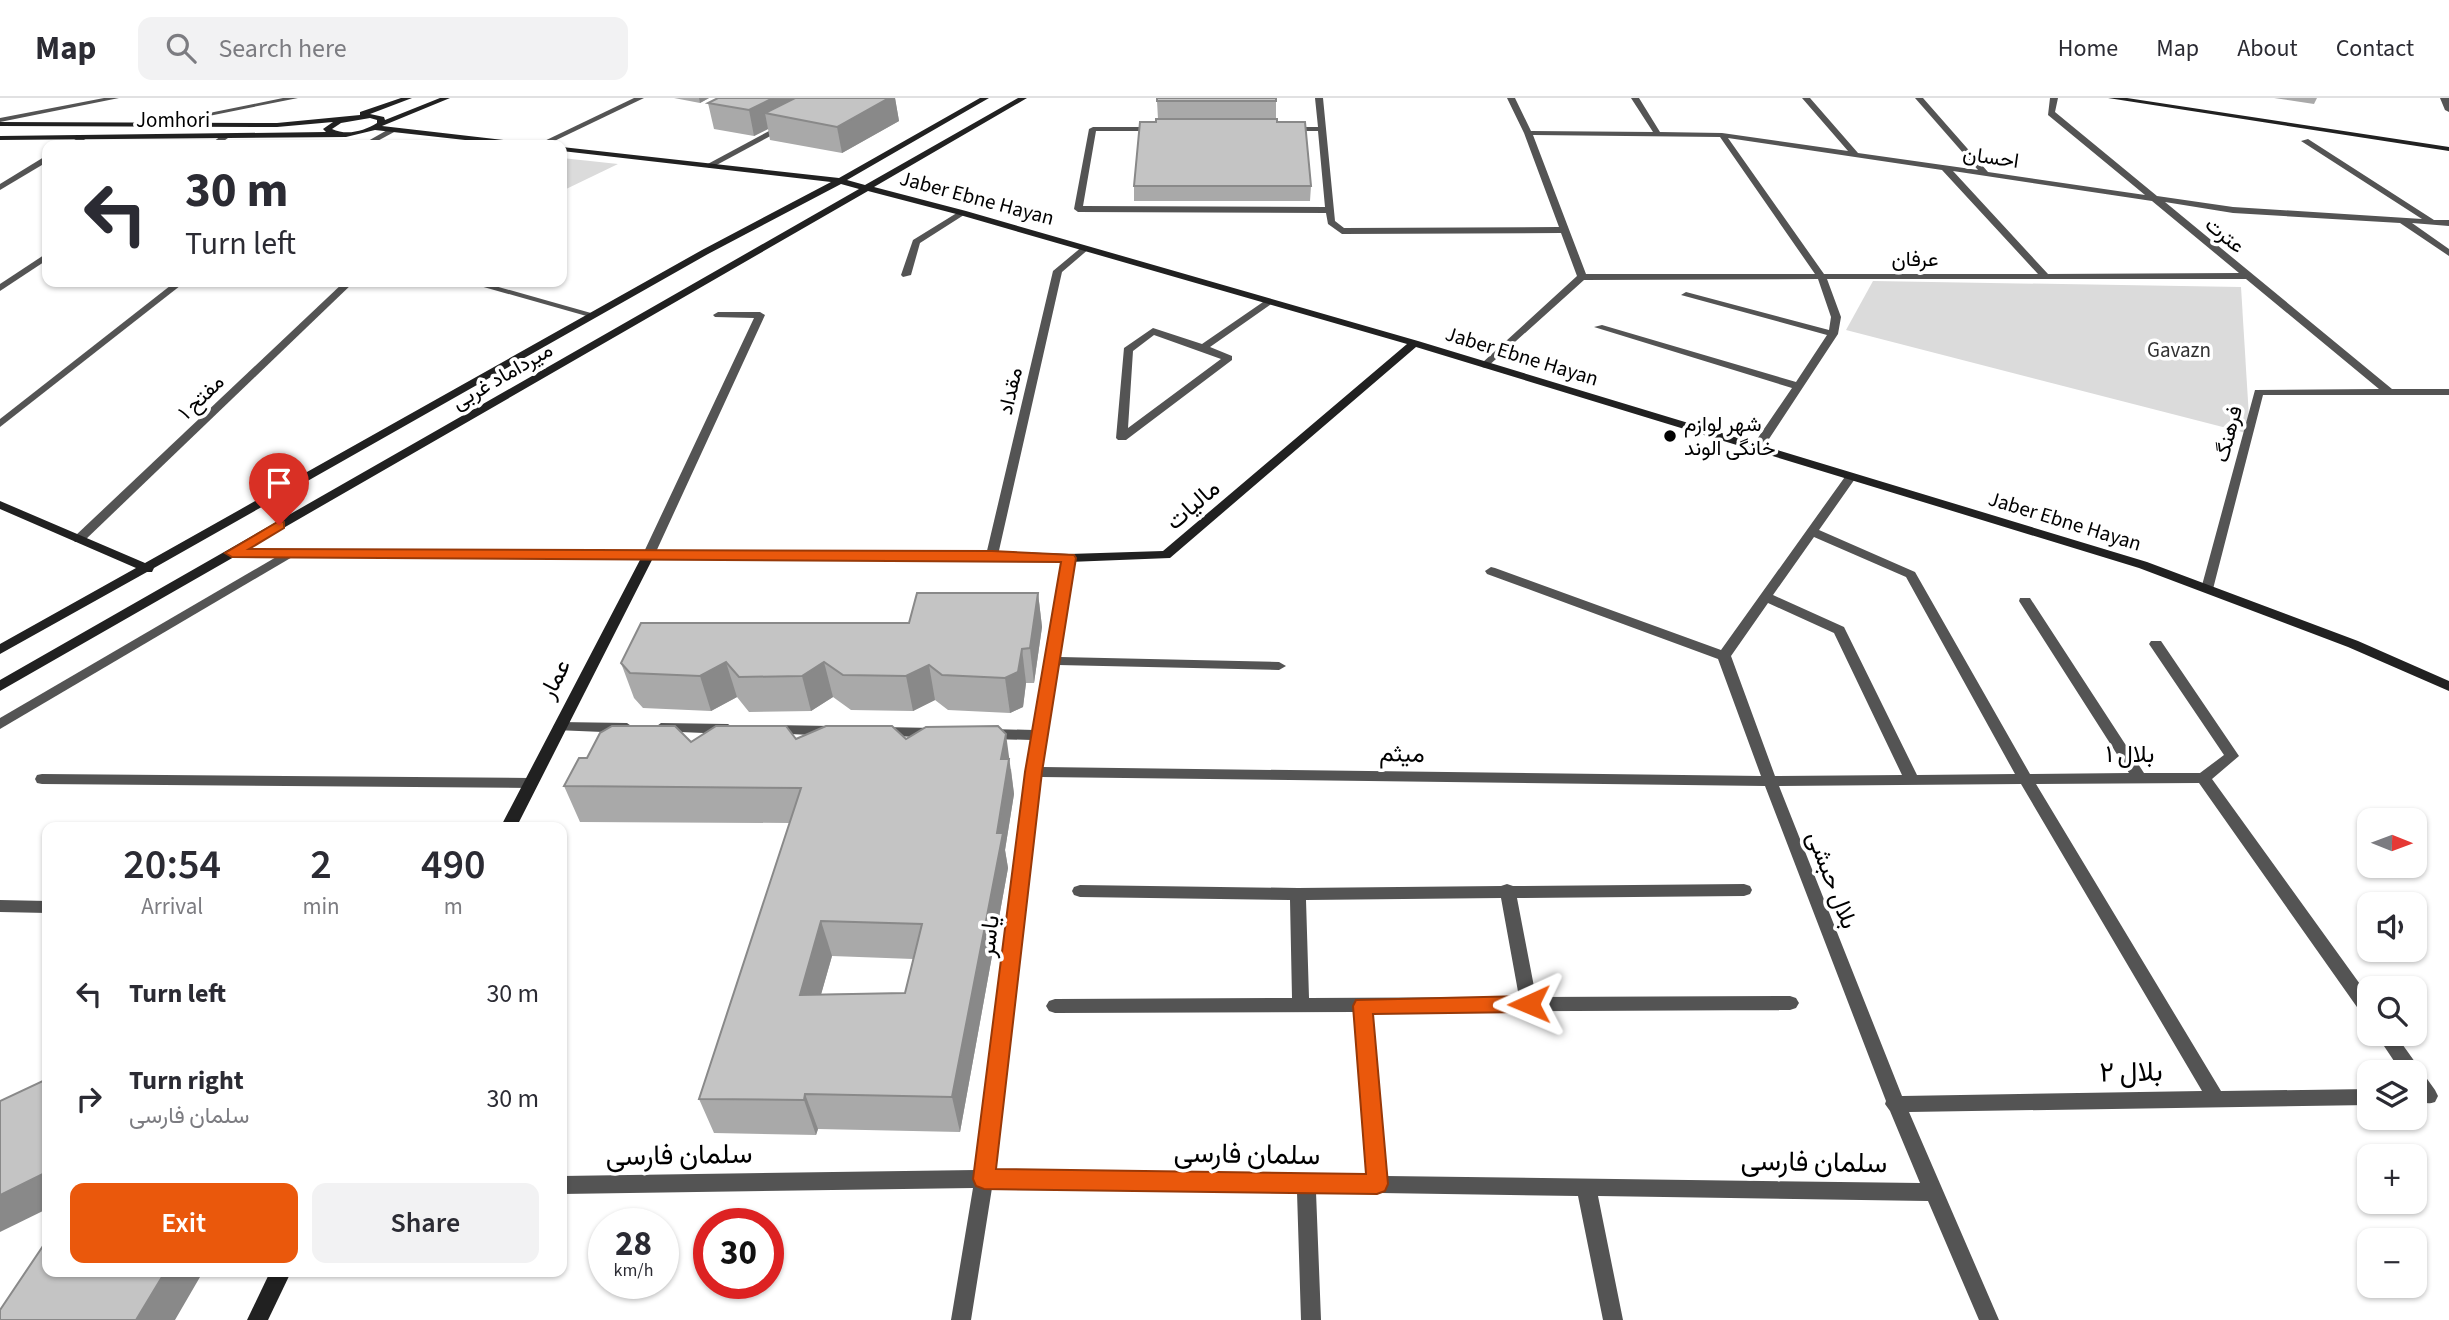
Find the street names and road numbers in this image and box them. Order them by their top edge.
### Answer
street label: Jomhori [136,105,210,135]
street label: احسان [1961,138,2021,176]
street label: Jaber Ebne Hayan [896,163,1058,233]
street label: عترت [2199,210,2251,260]
street label: عرفان [1892,244,1938,274]
street label: Jaber Ebne Hayan [1442,318,1602,394]
street label: میرداماد غربی [446,335,558,417]
street label: مقداد [990,364,1030,418]
street label: مفتح ۱ [171,367,231,427]
street label: فرهنگ [2206,402,2250,466]
street label: مالیات [1158,471,1228,539]
street label: Jaber Ebne Hayan [1985,483,2145,559]
street label: عمار [530,653,580,706]
street label: میثم [1379,736,1425,772]
street label: بلال ۱ [2106,737,2154,772]
street label: بلال حبشی [1797,826,1867,934]
street label: یاسر [969,913,1009,960]
street label: بلال ۲ [2099,1051,2163,1093]
street label: سلمان فارسی [1173,1133,1321,1175]
street label: سلمان فارسی [605,1134,753,1176]
street label: سلمان فارسی [1740,1141,1888,1183]

